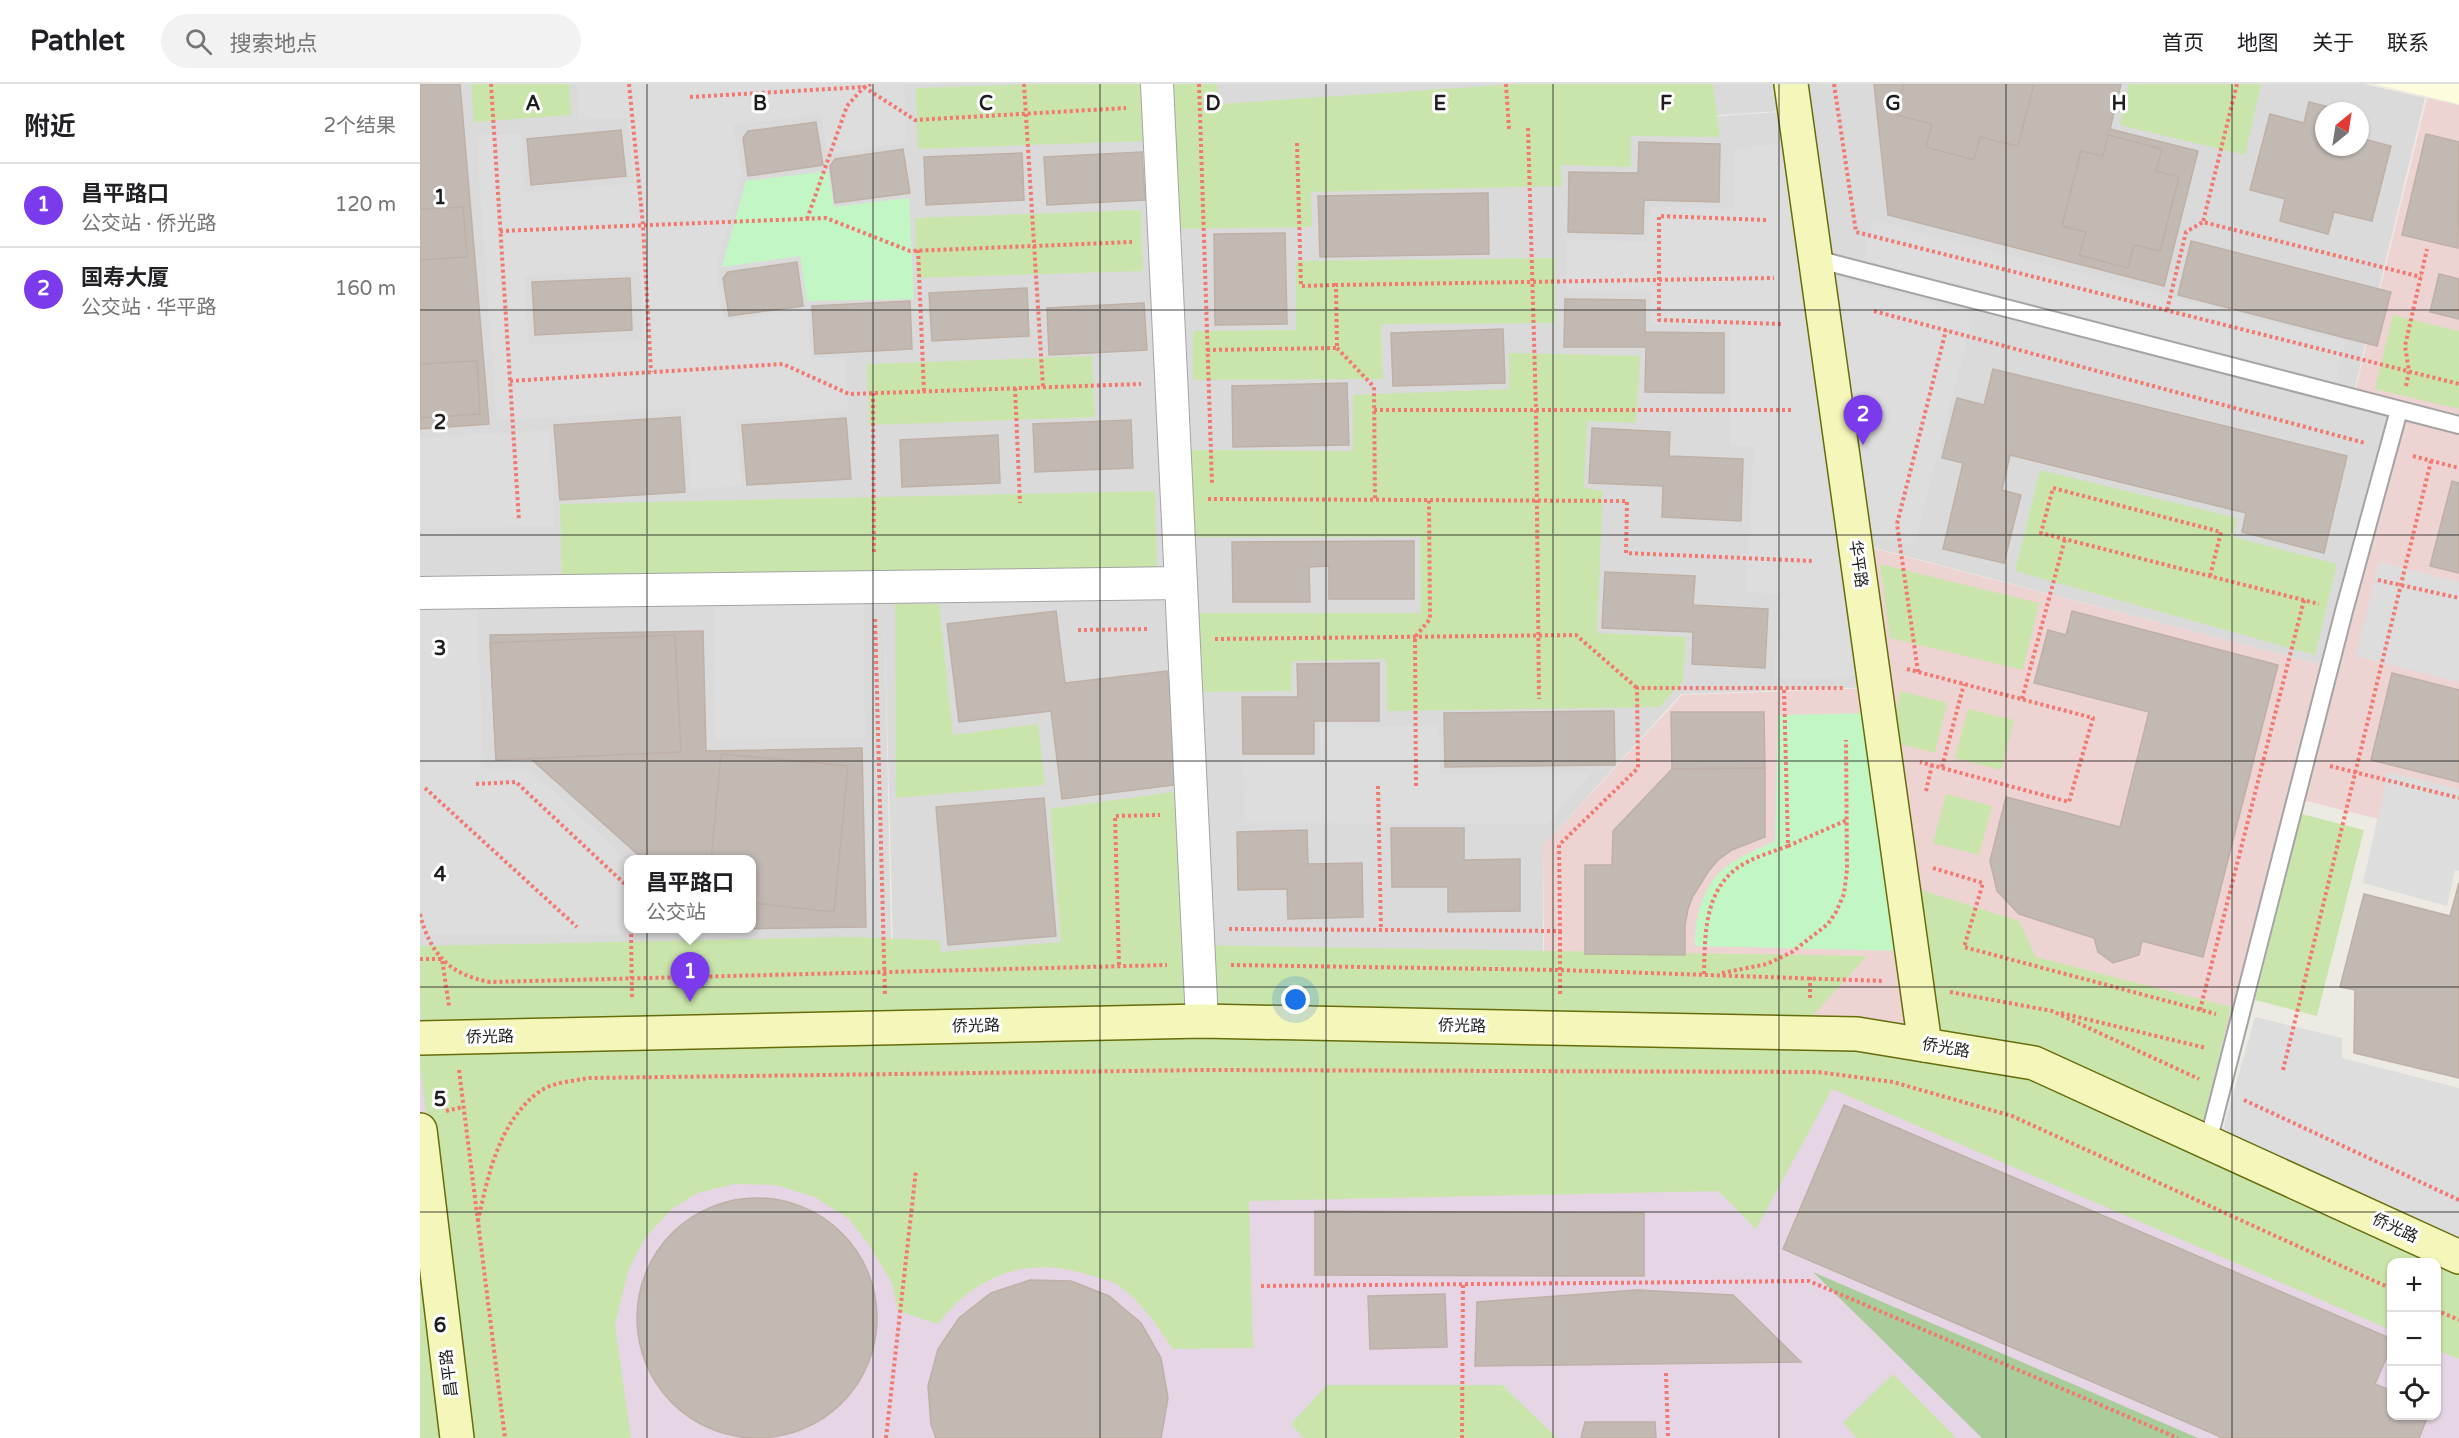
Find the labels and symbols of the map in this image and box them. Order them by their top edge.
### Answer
text: A [526,92,541,116]
text: B [753,92,767,116]
text: C [979,92,993,116]
text: D [1205,92,1221,116]
text: E [1434,92,1447,116]
text: F [1660,92,1672,116]
text: G [1885,92,1901,116]
text: H [2111,92,2127,116]
north arrow [2315,102,2369,156]
text: 1 [434,186,446,210]
pin: 2 [1844,396,1882,445]
text: 2 [434,411,446,435]
street label: 华平路 [1845,539,1871,589]
text: 3 [434,637,446,661]
text: 4 [434,863,447,887]
pin: 1 [670,952,710,1002]
your location [1281,985,1310,1014]
street label: 侨光路 [952,1016,1000,1036]
street label: 侨光路 [1438,1016,1486,1036]
street label: 侨光路 [466,1027,514,1047]
street label: 侨光路 [1921,1034,1971,1062]
text: 5 [434,1088,446,1112]
street label: 侨光路 [2369,1209,2421,1247]
text: 6 [434,1314,446,1338]
street label: 昌平路 [436,1348,462,1398]

